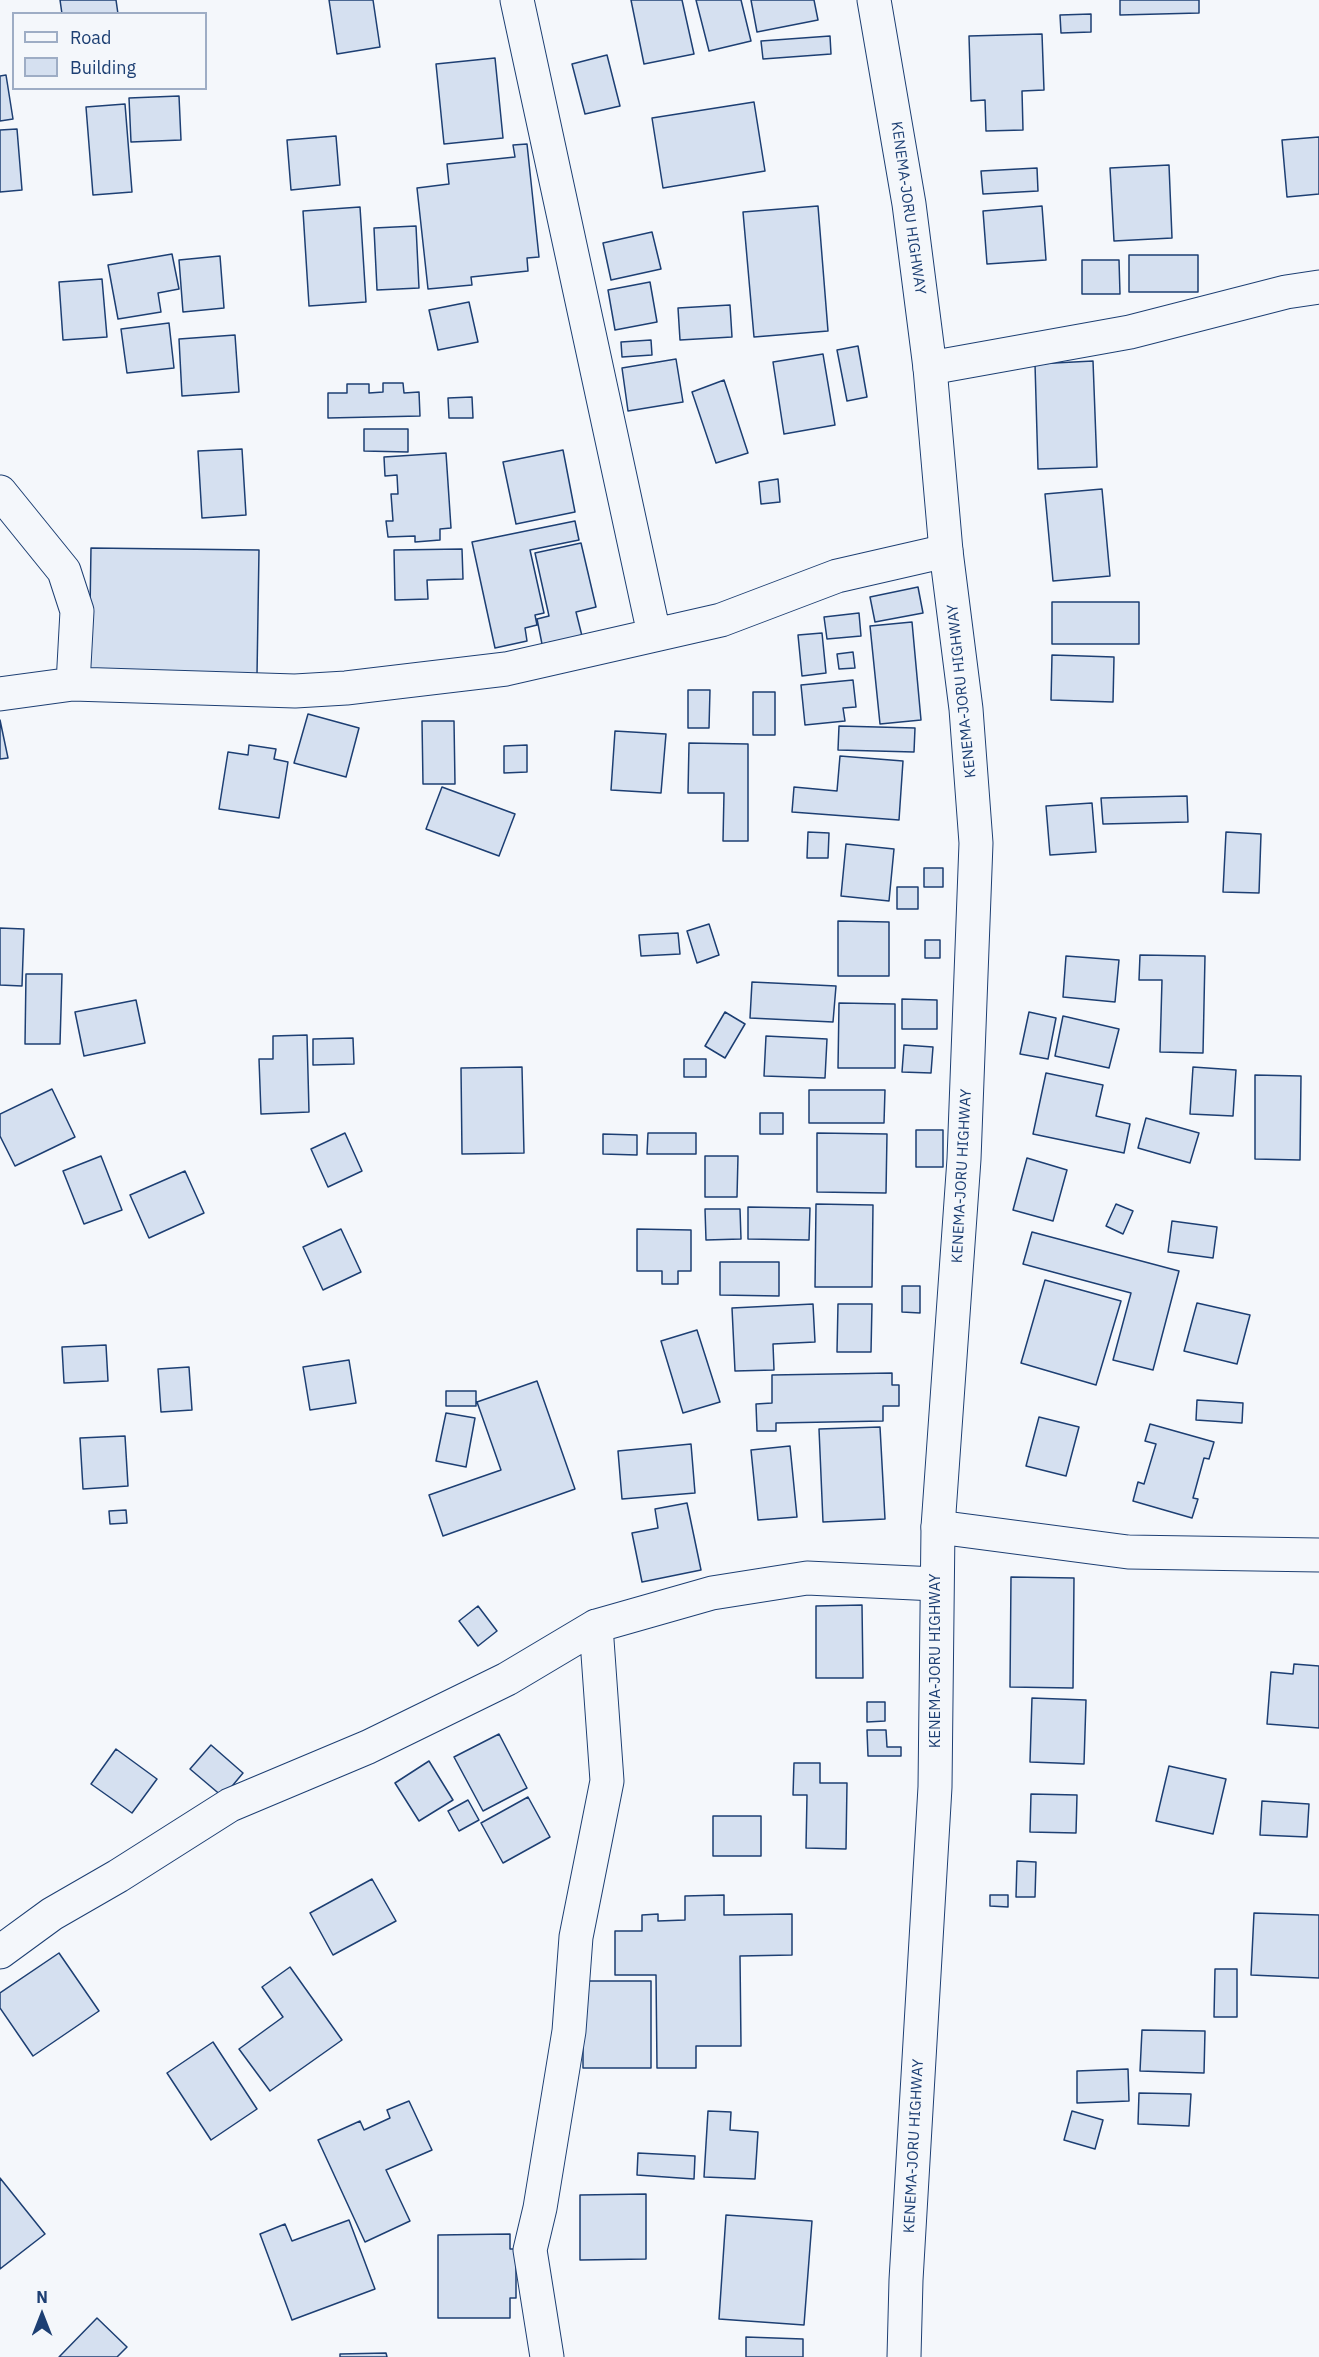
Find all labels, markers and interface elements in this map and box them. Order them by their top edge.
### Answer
legend [12,12,207,90]
text: Road [70,26,111,49]
text: Building [70,56,136,79]
street label: KENEMA-JORU HIGHWAY [887,120,929,296]
street label: KENEMA-JORU HIGHWAY [944,603,980,779]
street label: KENEMA-JORU HIGHWAY [948,1088,976,1264]
street label: KENEMA-JORU HIGHWAY [927,1574,945,1748]
street label: KENEMA-JORU HIGHWAY [900,2058,928,2234]
north arrow [12,2285,72,2345]
text: N [36,2287,48,2307]

